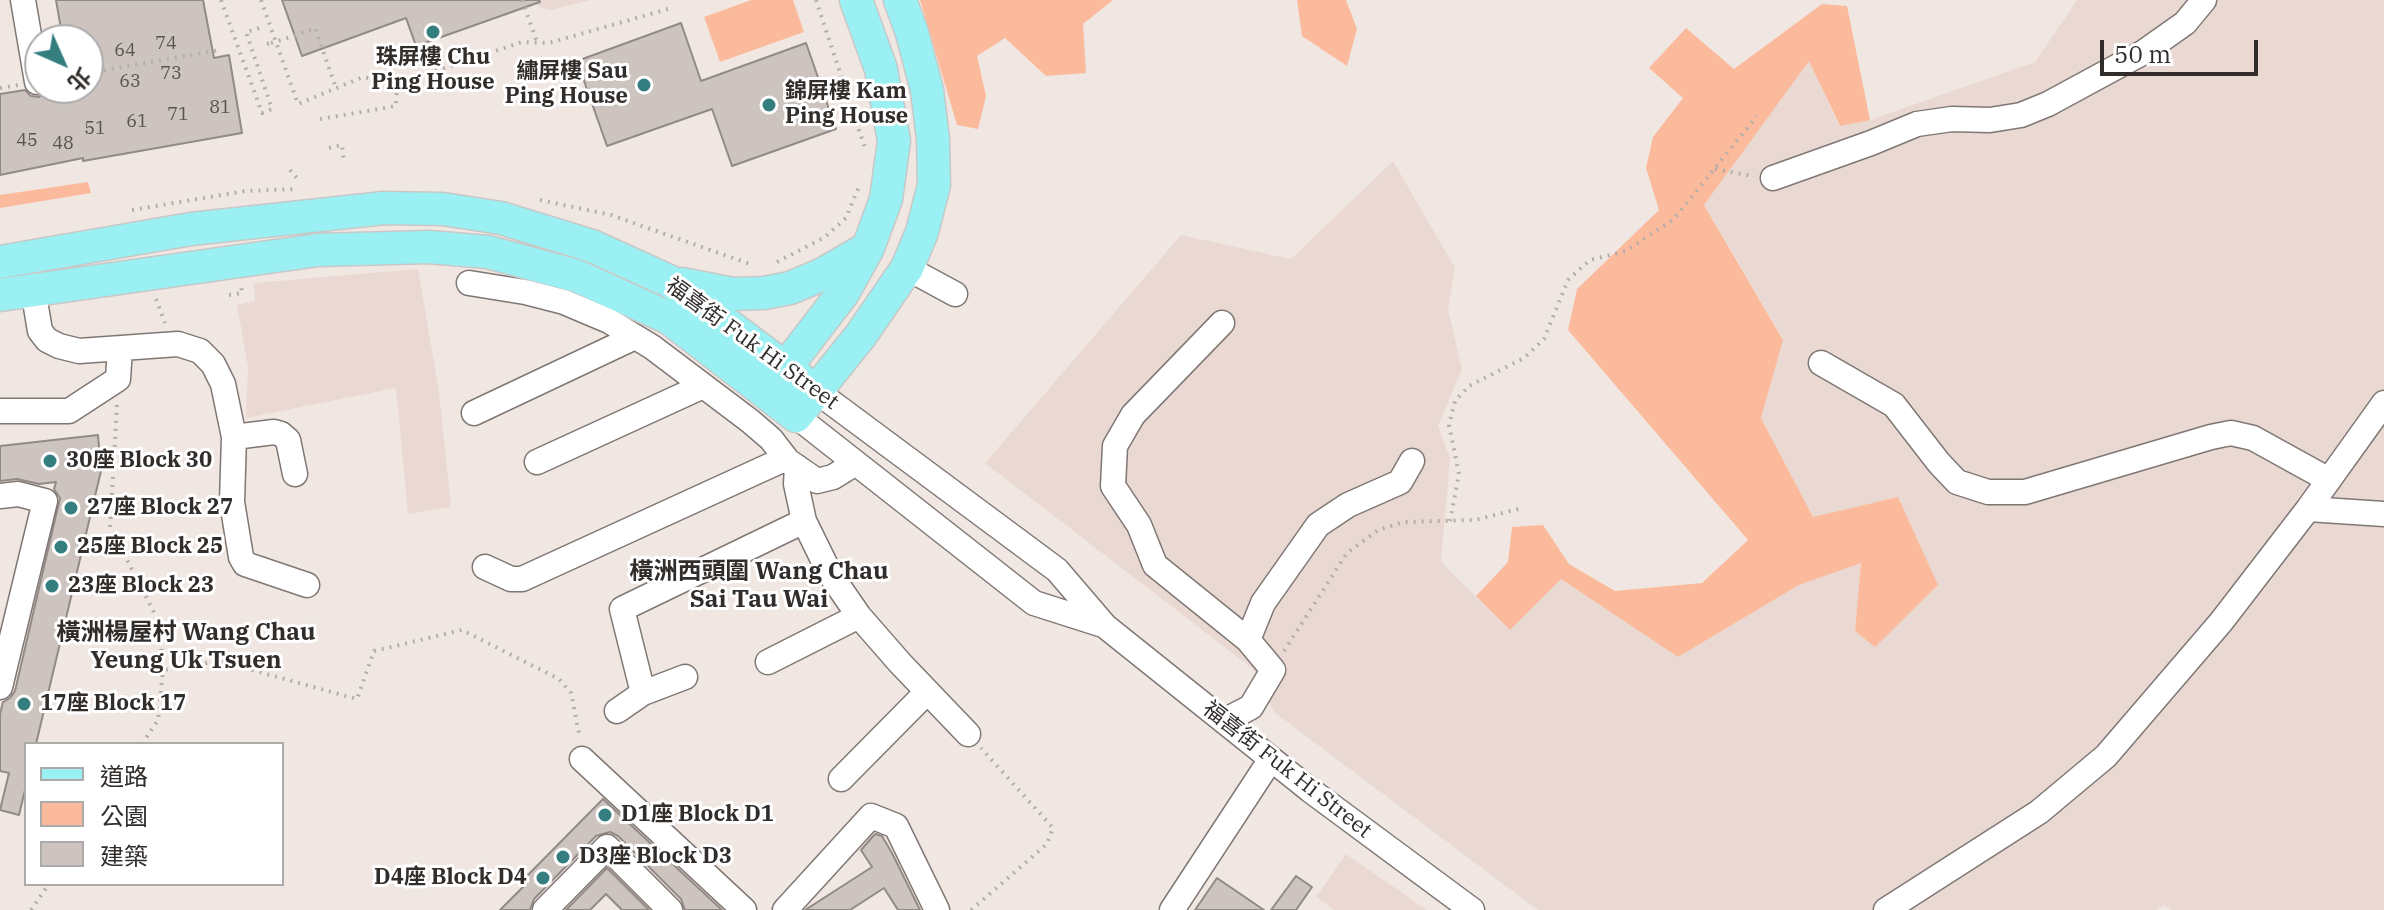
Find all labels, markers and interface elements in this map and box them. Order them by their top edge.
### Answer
marker: 珠屏樓 Chu Ping House [424,23,442,41]
north arrow [24,24,104,104]
scale bar [2104,24,2262,74]
house number: 74 [155,33,177,55]
text: 50 m [2114,38,2171,70]
house number: 64 [114,40,136,62]
place label: 珠屏樓 Chu Ping House [371,45,495,96]
place label: 繡屏樓 Sau Ping House [505,59,628,110]
text: 北 [62,62,98,98]
house number: 73 [160,63,182,85]
house number: 63 [119,71,141,93]
marker: 繡屏樓 Sau Ping House [635,76,653,94]
place label: 錦屏樓 Kam Ping House [785,79,908,130]
marker: 錦屏樓 Kam Ping House [760,96,778,114]
house number: 81 [209,97,231,119]
house number: 71 [167,104,189,126]
house number: 61 [126,111,148,133]
house number: 51 [84,118,106,140]
house number: 45 [16,130,38,152]
house number: 48 [52,133,74,155]
street label: 福喜街 Fuk Hi Street [660,272,844,416]
place label: 30座 Block 30 [66,448,212,474]
marker: 30座 Block 30 [41,452,59,470]
place label: 27座 Block 27 [87,495,233,521]
marker: 27座 Block 27 [62,499,80,517]
place label: 25座 Block 25 [77,534,223,560]
marker: 25座 Block 25 [52,538,70,556]
district label: 橫洲西頭圍 Wang Chau Sai Tau Wai [629,558,889,614]
place label: 23座 Block 23 [68,573,214,599]
marker: 23座 Block 23 [43,577,61,595]
district label: 橫洲楊屋村 Wang Chau Yeung Uk Tsuen [56,619,316,675]
place label: 17座 Block 17 [40,691,186,717]
marker: 17座 Block 17 [15,695,33,713]
street label: 福喜街 Fuk Hi Street [1197,696,1377,844]
legend [24,742,284,886]
text: 道路 [100,760,148,792]
text: 公園 [100,800,148,832]
place label: D1座 Block D1 [621,802,774,828]
marker: D1座 Block D1 [596,806,614,824]
text: 建築 [100,840,148,872]
place label: D3座 Block D3 [579,844,732,870]
marker: D3座 Block D3 [554,848,572,866]
place label: D4座 Block D4 [374,865,527,891]
marker: D4座 Block D4 [534,869,552,887]

